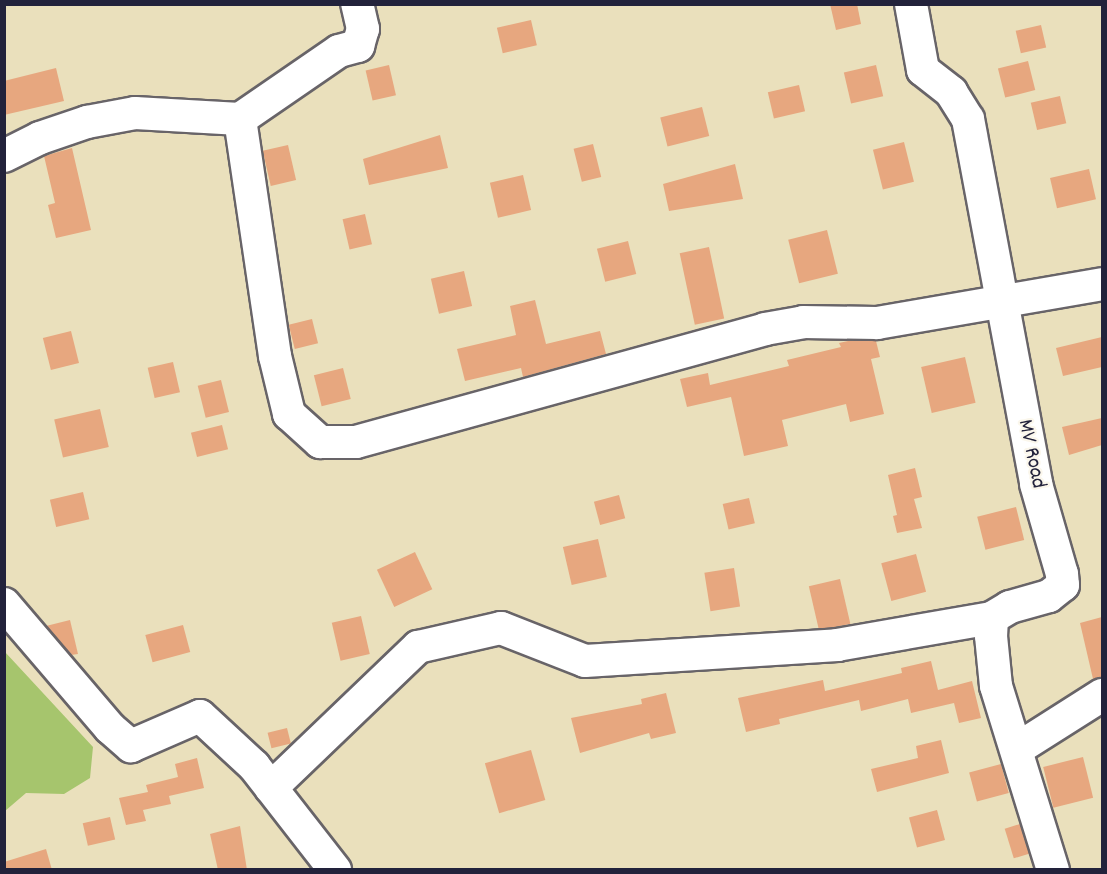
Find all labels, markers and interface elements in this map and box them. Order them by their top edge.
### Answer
street label: MV Road [1011,417,1051,491]

